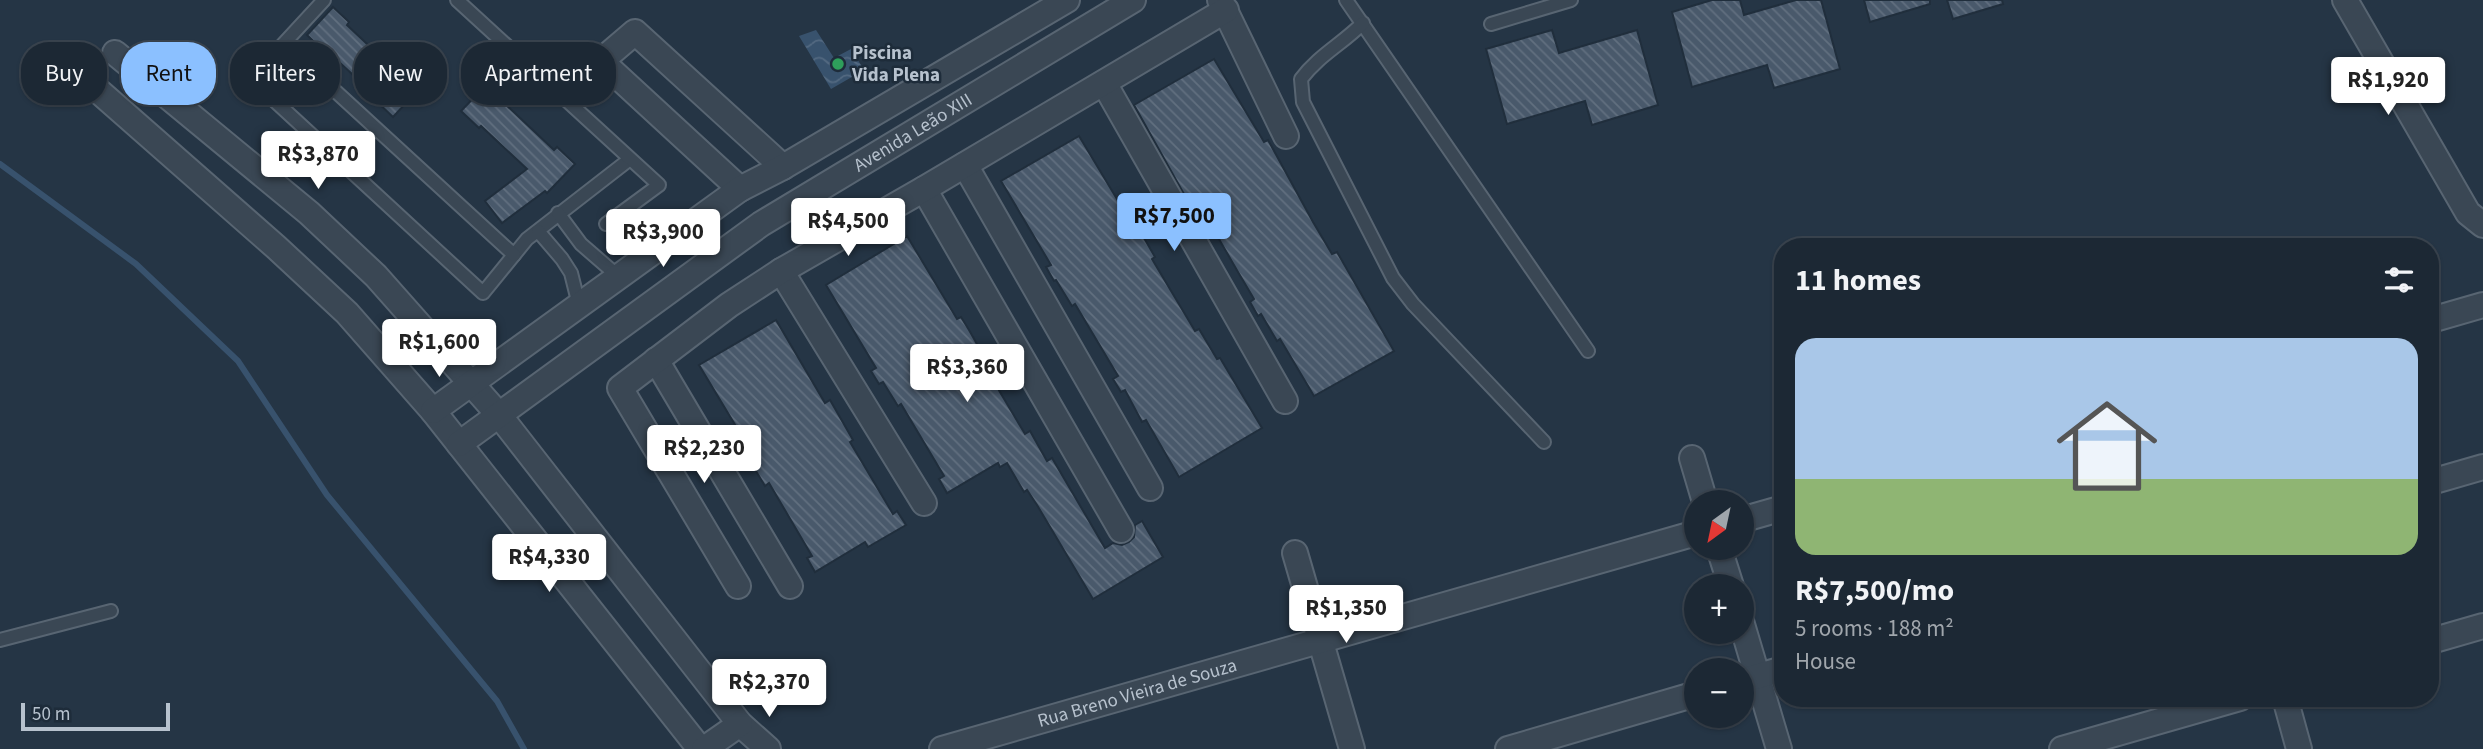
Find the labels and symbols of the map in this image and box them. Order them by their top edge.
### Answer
place label: Piscina Vida Plena [851,40,940,89]
marker: Piscina Vida Plena [830,56,846,72]
pin: R$1,920 [2323,58,2453,117]
street label: Avenida Leão XIII [849,86,977,179]
pin: R$3,870 [253,132,383,191]
pin: R$7,500 [1109,194,1239,253]
pin: R$4,500 [783,198,913,258]
pin: R$3,900 [598,210,728,269]
pin: R$1,600 [374,320,504,379]
pin: R$3,360 [902,344,1032,404]
pin: R$2,230 [639,426,769,485]
north arrow [1684,490,1754,560]
pin: R$4,330 [484,534,614,594]
pin: R$1,350 [1281,586,1411,645]
street label: Rua Breno Vieira de Souza [1034,652,1240,734]
pin: R$2,370 [704,660,834,719]
scale bar [21,700,170,732]

